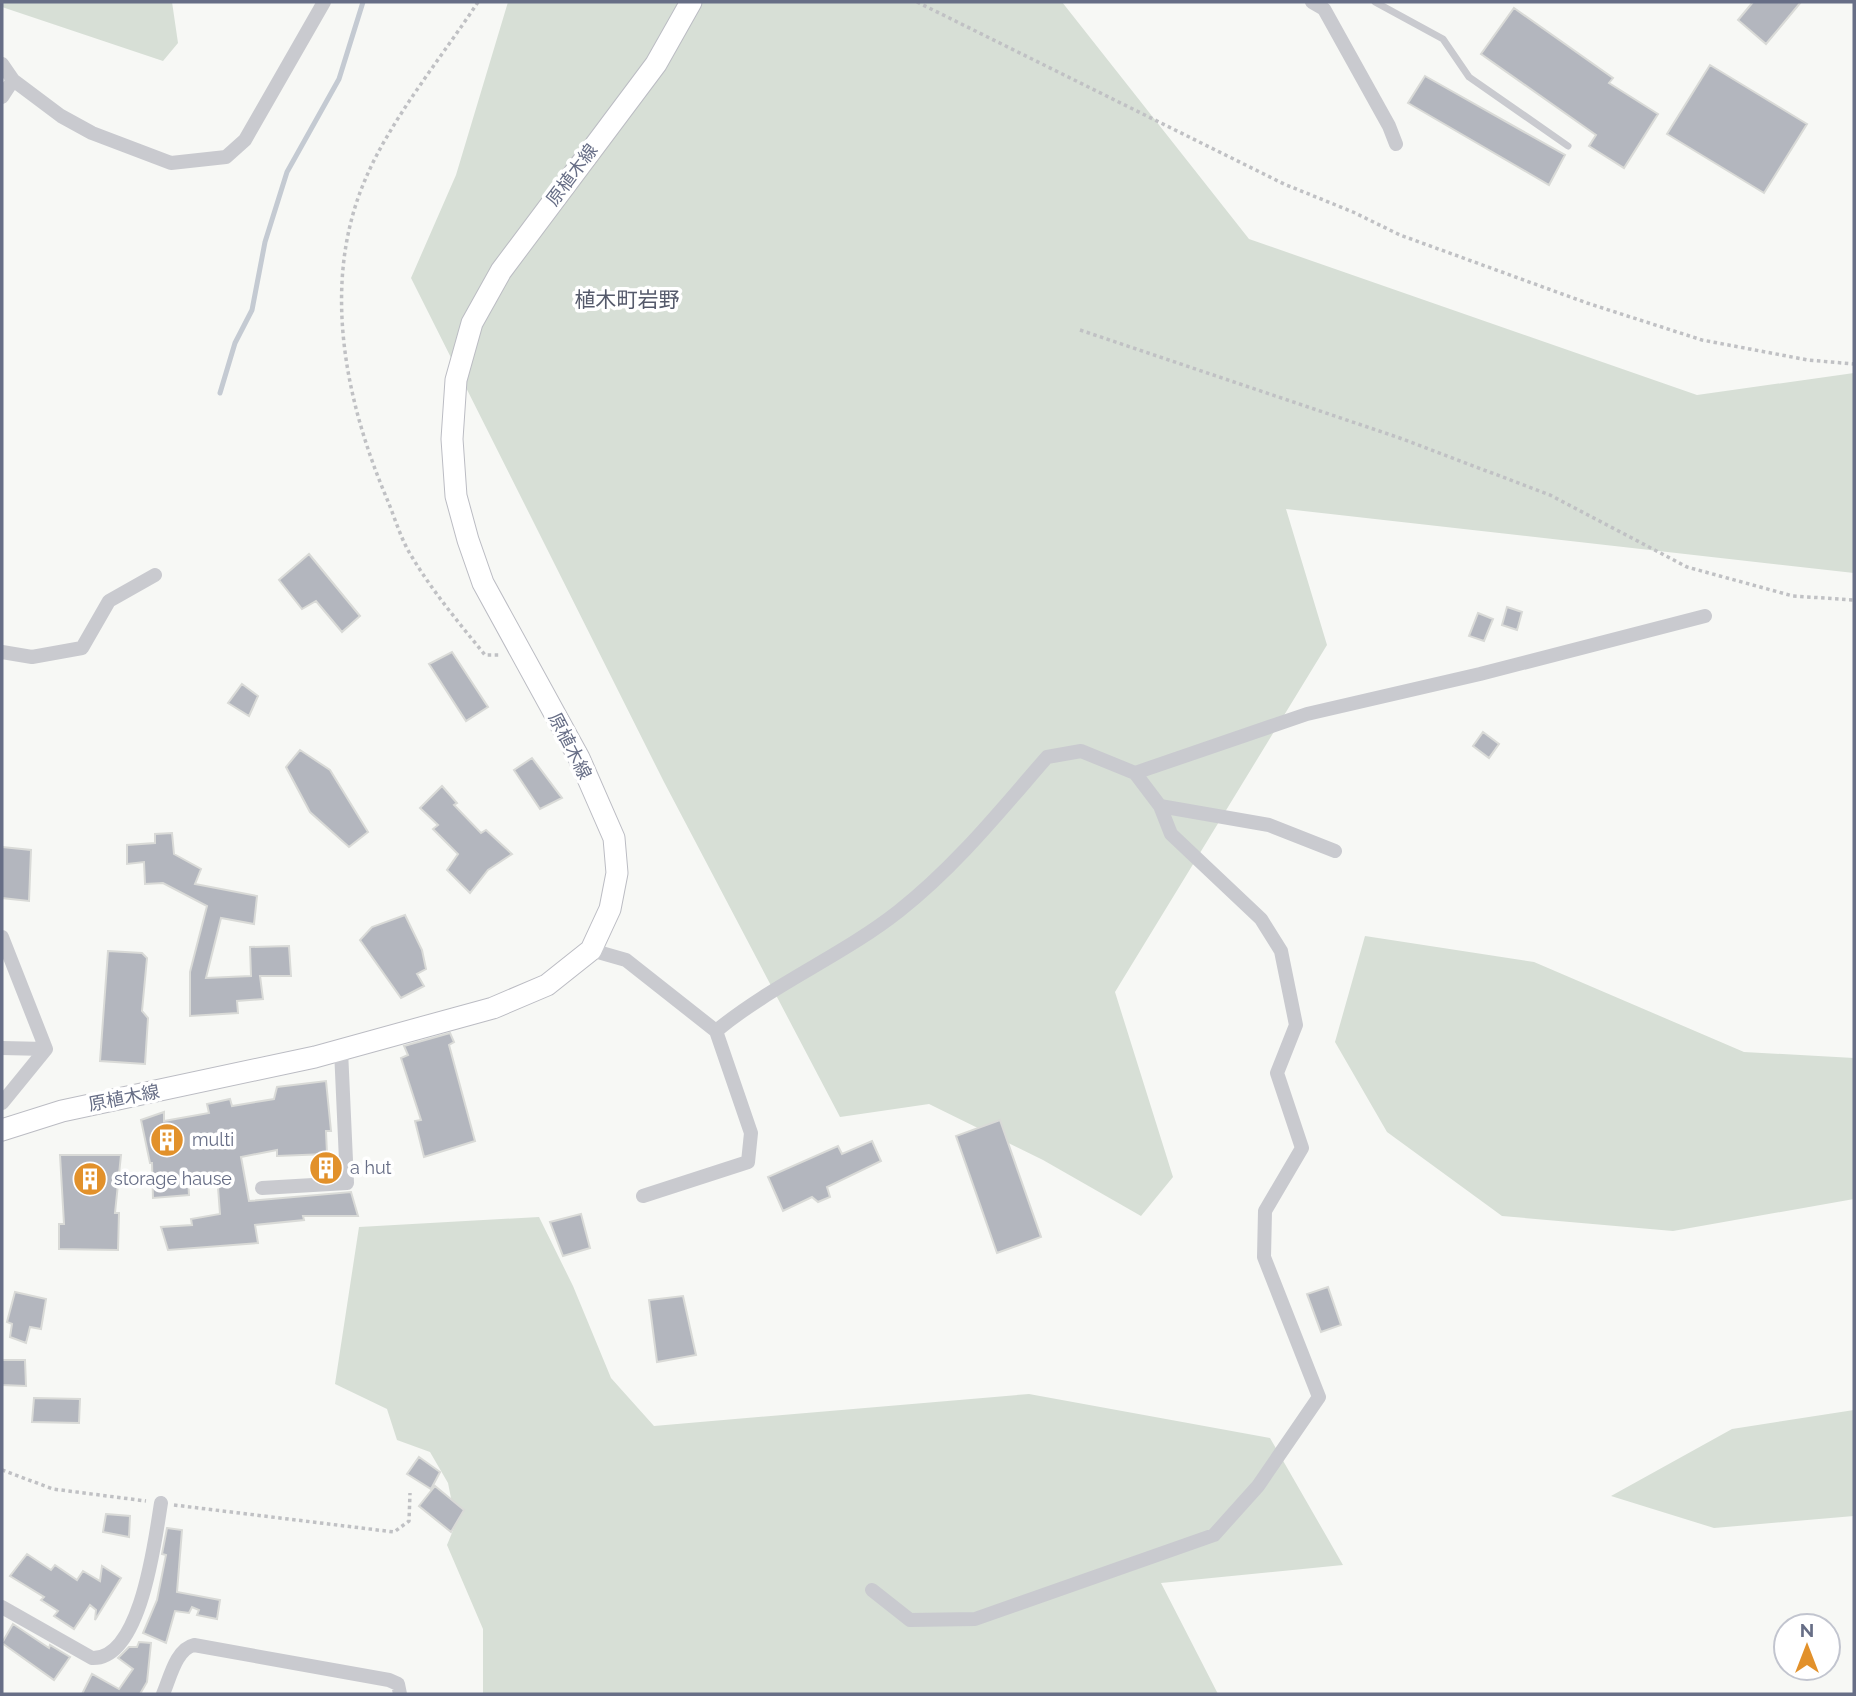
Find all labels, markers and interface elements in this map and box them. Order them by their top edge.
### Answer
street label: 原植木線 [542,140,602,210]
district label: 植木町岩野 [575,287,680,312]
street label: 原植木線 [545,709,596,783]
street label: 原植木線 [87,1080,161,1115]
building icon: multi [148,1121,186,1159]
place label: multi [192,1129,234,1150]
building icon: a hut [307,1149,345,1187]
place label: a hut [350,1157,392,1178]
building icon: storage hause [71,1160,109,1198]
place label: storage hause [114,1168,232,1189]
north arrow [1772,1612,1842,1682]
text: N [1800,1619,1814,1641]

